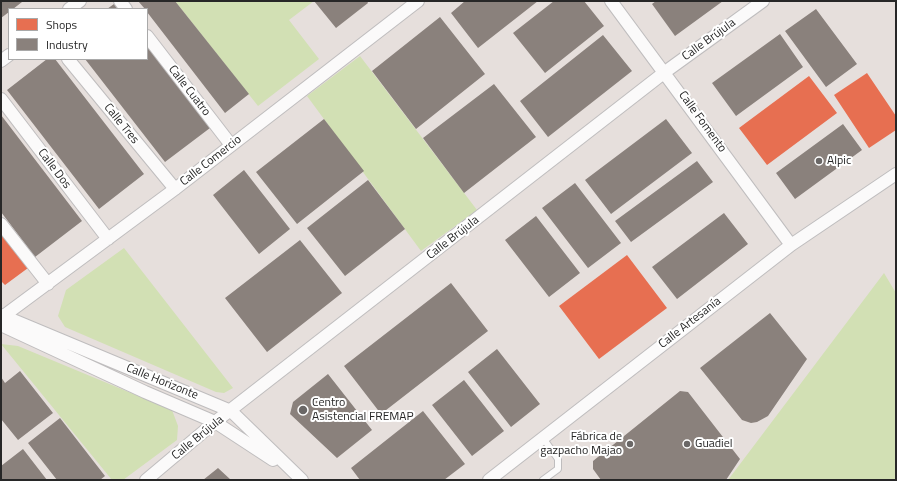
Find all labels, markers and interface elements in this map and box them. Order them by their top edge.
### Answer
legend [8,8,148,60]
text: Shops [46,15,77,34]
street label: Calle Brújula [679,16,739,64]
text: Industry [46,35,88,54]
street label: Calle Cuatro [165,63,213,119]
street label: Calle Fomento [675,89,729,155]
street label: Calle Tres [100,101,142,147]
street label: Calle Comercio [177,133,245,189]
street label: Calle Dos [34,146,74,192]
place label: Alpic [827,154,851,168]
marker: Alpic [814,156,824,166]
street label: Calle Brújula [424,213,482,263]
street label: Calle Artesanía [656,294,724,352]
street label: Calle Horizonte [124,361,200,403]
place label: Centro Asistencial FREMAP [312,396,414,424]
marker: Centro Asistencial FREMAP [297,404,309,416]
street label: Calle Brújula [169,413,227,463]
place label: Fábrica de gazpacho Majao [540,430,622,458]
place label: Guadiel [695,437,733,451]
marker: Fábrica de gazpacho Majao [625,439,635,449]
marker: Guadiel [682,439,692,449]

